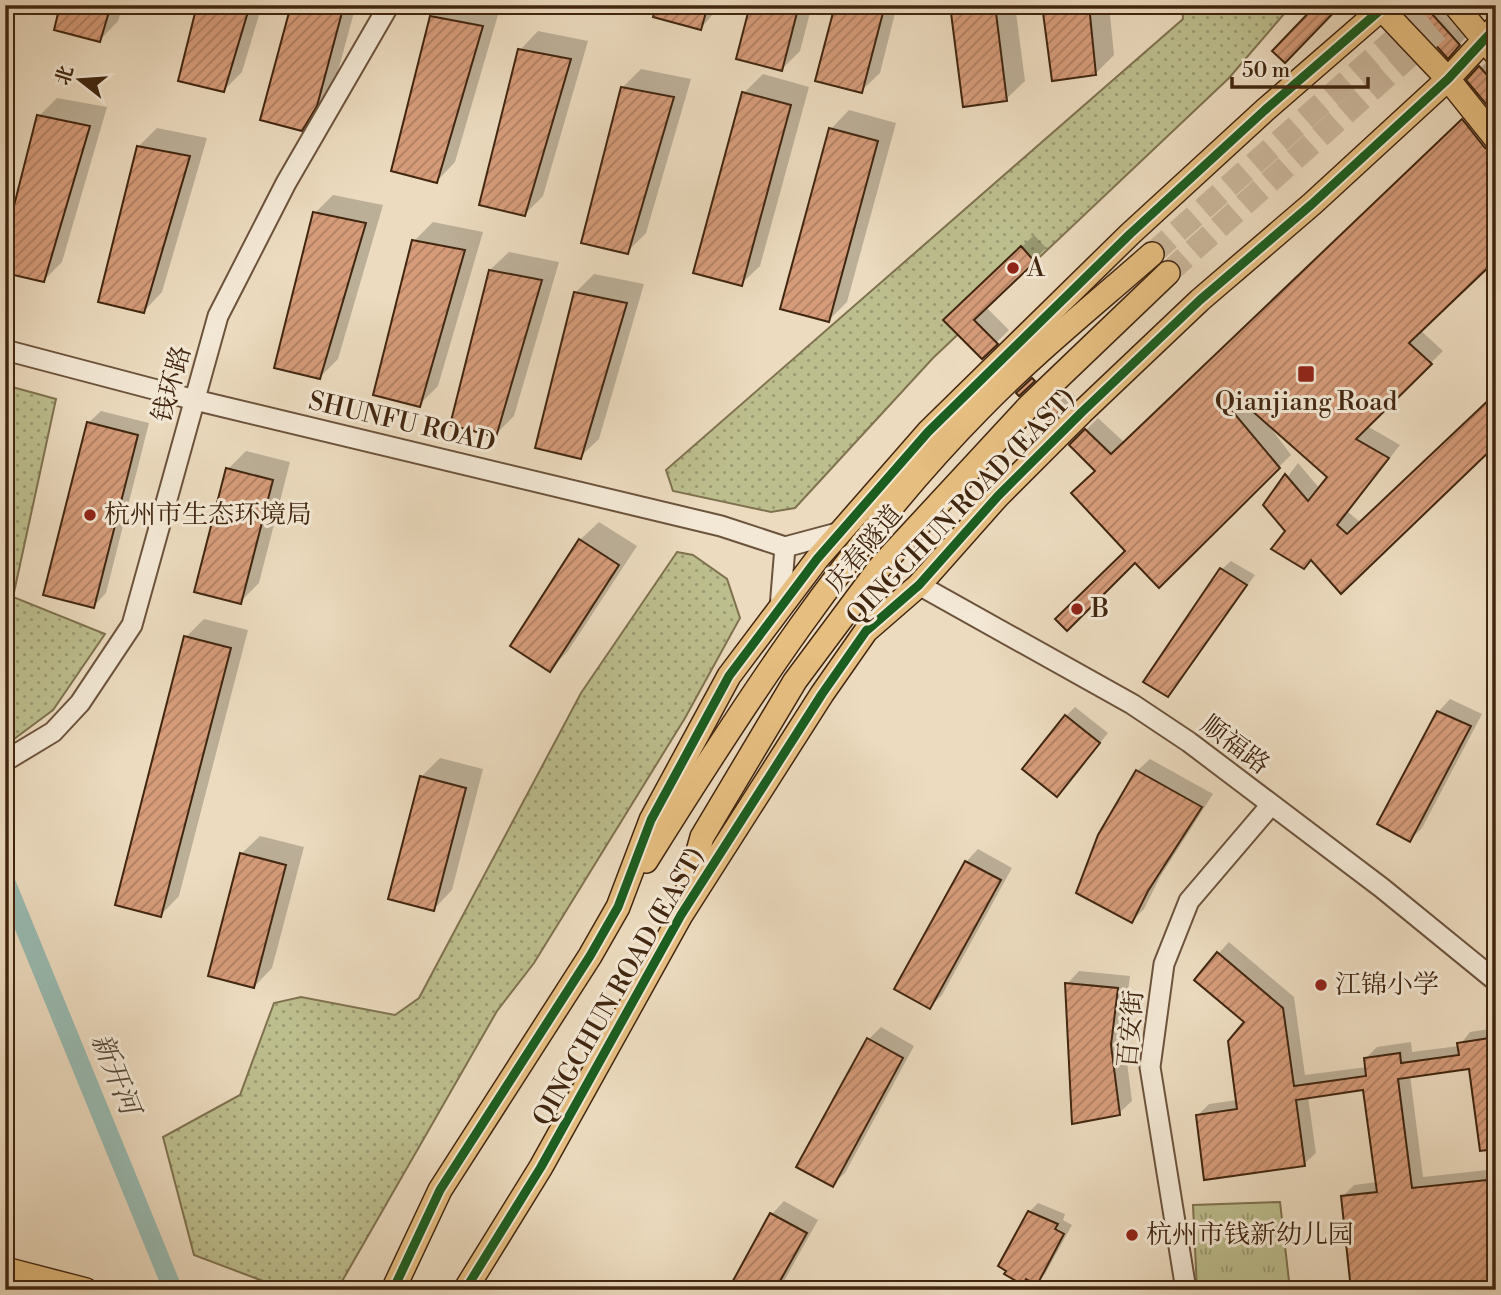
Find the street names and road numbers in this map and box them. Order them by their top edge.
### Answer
street label: 钱环路 [146,342,198,426]
street label: QINGCHUN ROAD (EAST) [840,382,1082,632]
street label: SHUNFU ROAD [306,385,498,459]
street label: 庆春隧道 [818,499,910,599]
street label: 顺福路 [1194,709,1276,781]
street label: QINGCHUN ROAD (EAST) [526,842,712,1132]
street label: 百安街 [1112,989,1150,1069]

